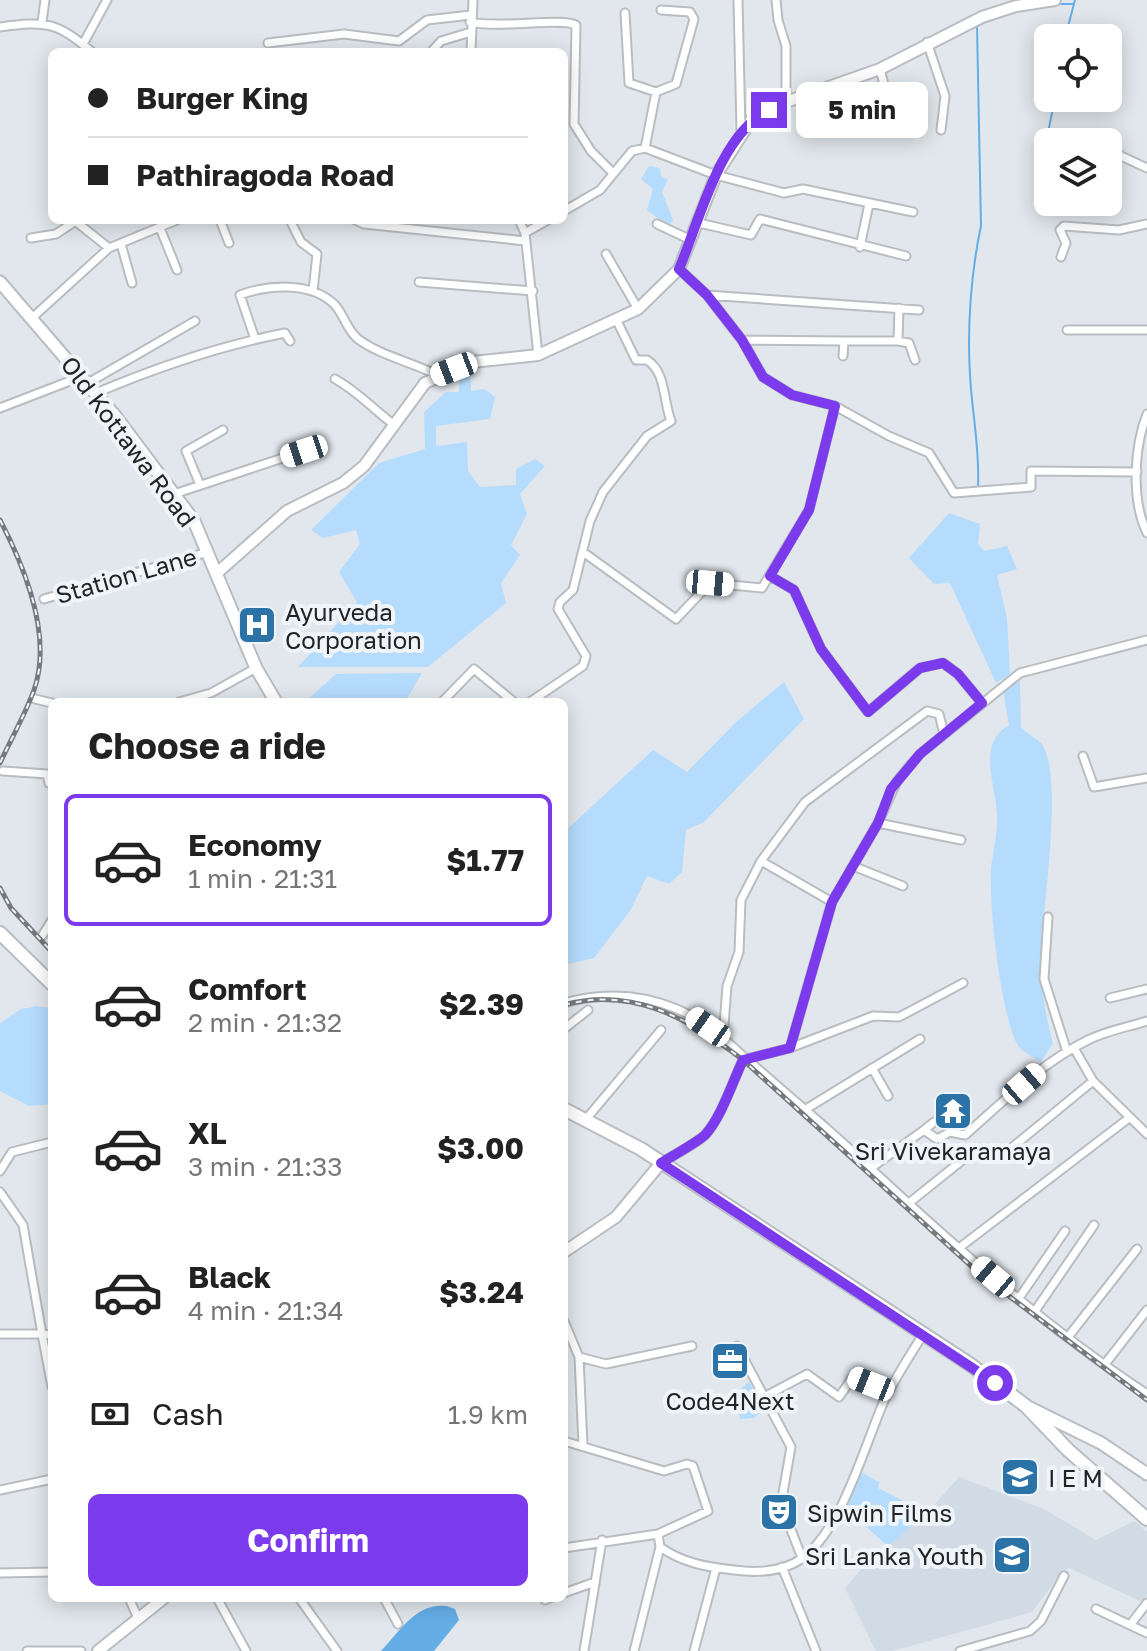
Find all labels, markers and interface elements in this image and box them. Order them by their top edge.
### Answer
map controls [1034,24,1122,216]
button: locate [1034,24,1122,112]
text: Burger King [136,80,308,116]
callout: 5 min [797,82,929,138]
route end [751,92,787,128]
text: 5 min [828,94,896,125]
button: layers [1034,128,1122,216]
text: Pathiragoda Road [136,157,394,193]
car [427,349,481,389]
street label: Old Kottawa Road [55,350,203,532]
car [277,432,331,470]
street label: Station Lane [52,541,200,609]
car [685,569,735,597]
place label: Ayurveda Corporation [285,597,422,654]
hospital icon: Ayurveda Corporation [236,604,278,646]
text: Choose a ride [88,724,326,767]
icon: car [92,824,164,896]
text: Economy [188,827,322,863]
text: $1.77 [446,842,524,878]
text: 1 min · 21:31 [188,863,337,894]
icon: car [92,968,164,1040]
text: Comfort [188,971,307,1007]
text: $2.39 [439,986,524,1022]
car [681,1003,735,1051]
text: 2 min · 21:32 [188,1007,342,1038]
car [998,1059,1050,1109]
temple icon: Sri Vivekaramaya [932,1090,974,1132]
icon: car [92,1112,164,1184]
text: XL [188,1115,227,1151]
text: $3.00 [437,1130,524,1166]
place label: Sri Vivekaramaya [855,1136,1051,1165]
text: 3 min · 21:33 [188,1151,342,1182]
car [967,1252,1019,1302]
icon: car [92,1256,164,1328]
text: Black [188,1259,271,1295]
text: $3.24 [439,1274,524,1310]
text: 4 min · 21:34 [188,1295,344,1326]
office icon: Code4Next [709,1340,751,1382]
car [844,1364,898,1404]
route start [977,1365,1013,1401]
place label: Code4Next [666,1386,795,1415]
icon: cash [88,1392,132,1436]
text: Cash [152,1396,224,1432]
text: 1.9 km [448,1399,528,1430]
school or university icon: I E M [999,1456,1041,1498]
place label: I E M [1048,1463,1103,1492]
theatre icon: Sipwin Films [758,1491,800,1533]
button: Confirm [88,1494,528,1586]
place label: Sipwin Films [807,1498,952,1527]
school or university icon: Sri Lanka Youth [991,1534,1033,1576]
place label: Sri Lanka Youth [805,1541,984,1570]

